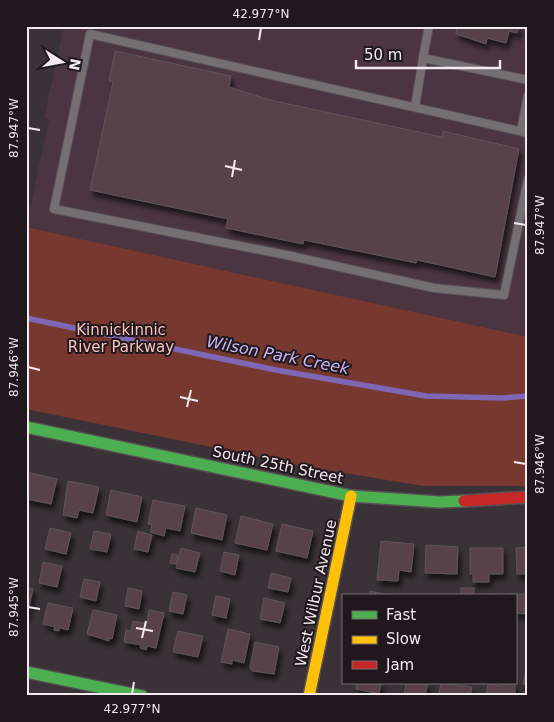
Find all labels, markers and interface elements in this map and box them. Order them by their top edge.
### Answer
text: 42.977°N [233,7,289,21]
north arrow [38,38,88,88]
scale bar [356,38,500,70]
text: 50 m [364,46,402,64]
text: N [66,57,84,72]
text: 87.947°W [7,98,21,158]
text: 87.947°W [533,195,547,255]
park label: Kinnickinnic River Parkway [68,321,174,356]
water label: Wilson Park Creek [205,332,352,378]
text: 87.946°W [7,337,21,397]
text: 87.946°W [533,434,547,494]
street label: South 25th Street [211,442,345,488]
street label: West Wilbur Avenue [292,518,340,668]
text: 87.945°W [7,577,21,637]
legend [342,594,516,684]
text: Fast [386,606,416,624]
text: Slow [386,630,421,648]
text: Jam [385,656,414,674]
text: 42.977°N [104,702,160,716]

